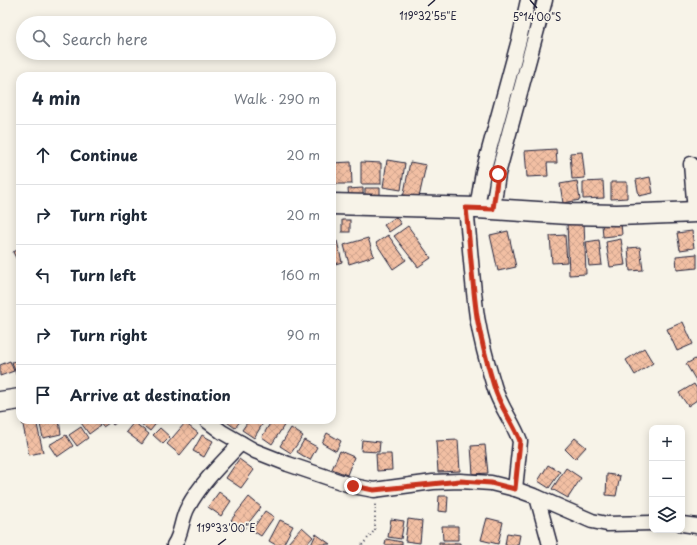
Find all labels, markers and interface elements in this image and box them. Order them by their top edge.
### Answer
text: 119°32'55"E [399,8,457,23]
text: 5°14'00"S [513,9,561,24]
search box [16,16,336,60]
icon: search [30,27,52,49]
text: Search here [62,27,148,50]
text: 4 min [32,85,80,111]
text: Walk · 290 m [234,89,320,108]
text: Continue [70,143,138,166]
icon: ahead [32,144,54,166]
text: 20 m [286,145,320,164]
route start [489,165,507,183]
text: Turn right [70,203,147,226]
icon: right [32,204,54,226]
text: 20 m [286,205,320,224]
text: Turn left [70,263,136,286]
icon: left [32,264,54,286]
text: 160 m [281,265,320,284]
text: Turn right [70,323,147,346]
icon: right [32,324,54,346]
text: 90 m [287,325,320,344]
text: Arrive at destination [70,383,231,406]
icon: arrive [32,384,54,406]
map controls [649,425,685,533]
button: + [649,425,685,461]
button: − [649,461,685,497]
route end [344,477,362,495]
button: layers [649,497,685,533]
text: 119°33'00"E [197,520,255,535]

